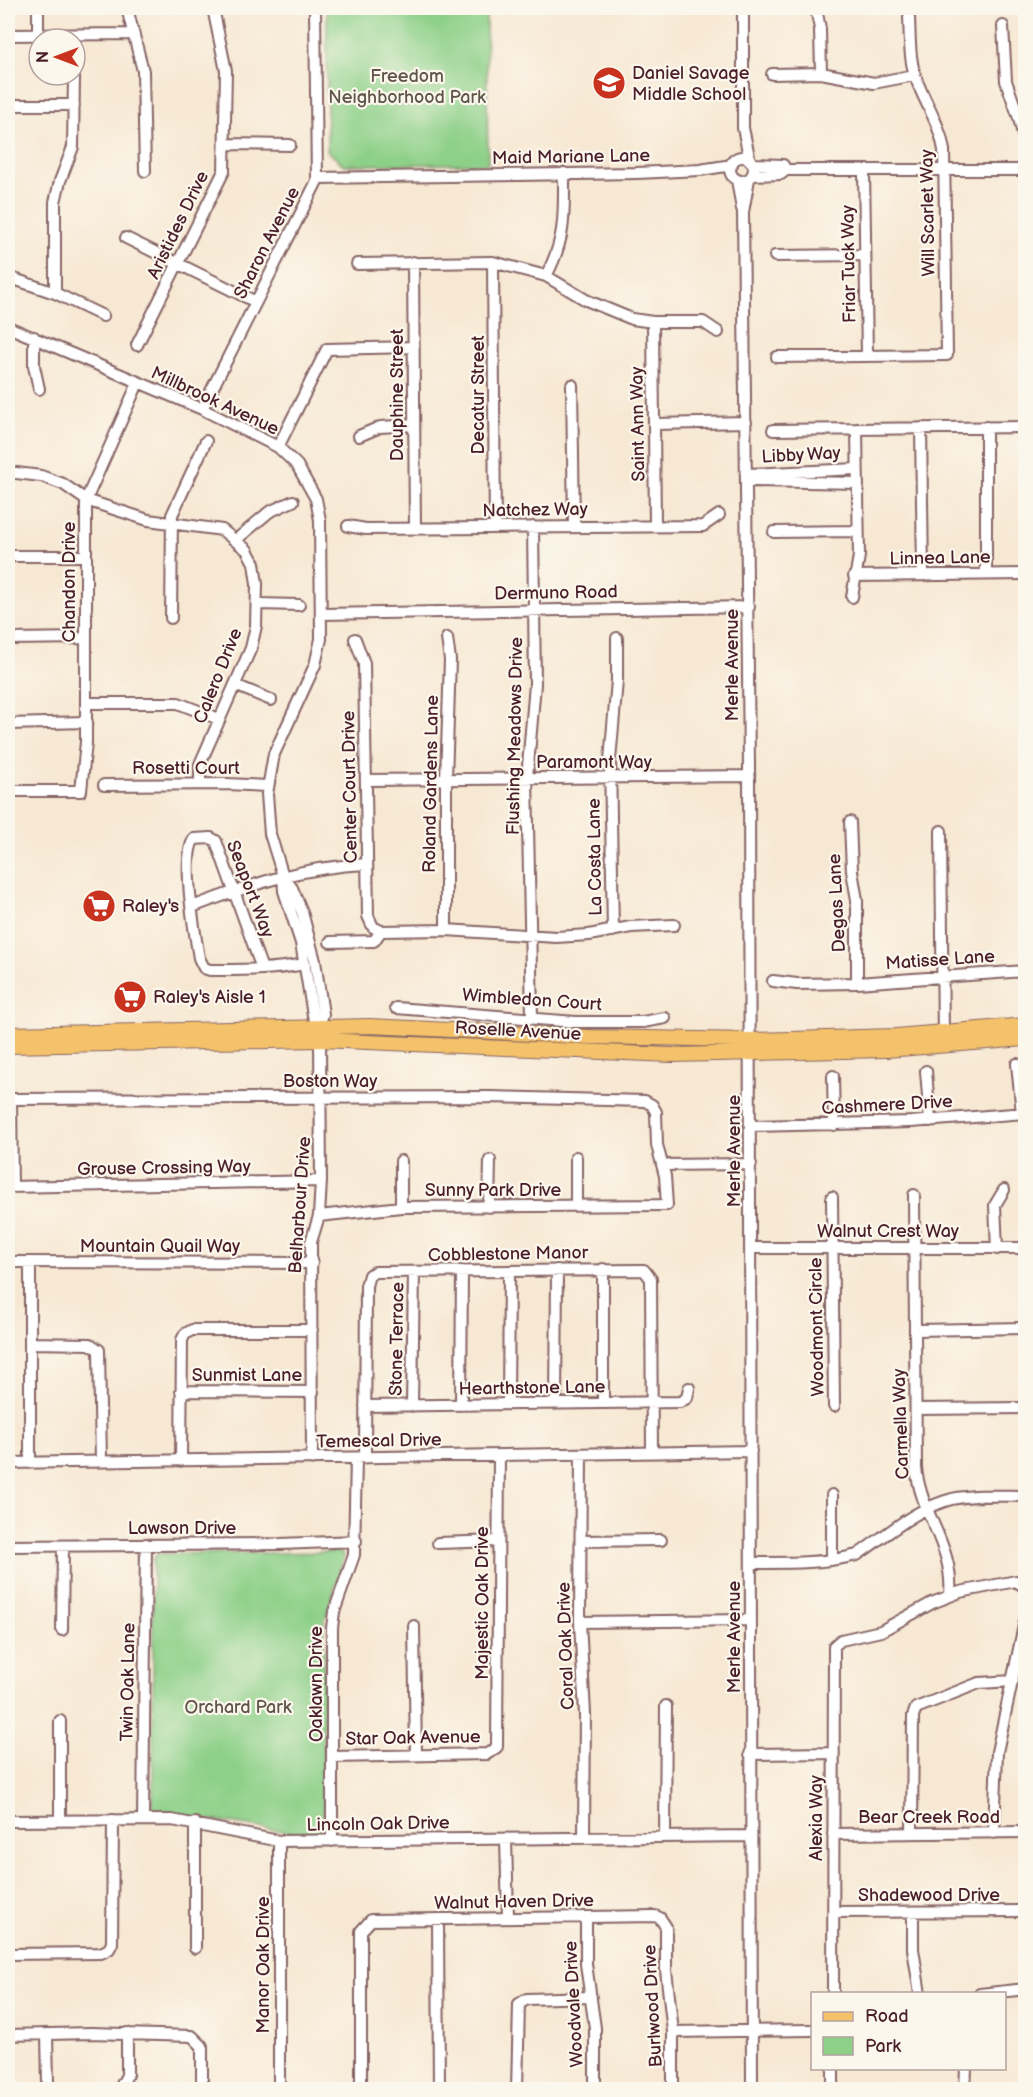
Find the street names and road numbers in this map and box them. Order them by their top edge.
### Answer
street label: Maid Mariane Lane [492,145,651,169]
street label: Will Scarlet Way [916,148,940,277]
street label: Aristides Drive [143,167,213,282]
street label: Sharon Avenue [230,183,304,302]
street label: Friar Tuck Way [837,204,861,323]
street label: Dauphine Street [387,328,408,461]
street label: Decatur Street [468,335,489,455]
street label: Millbrook Avenue [148,362,283,440]
street label: Saint Ann Way [626,365,650,482]
street label: Libby Way [761,442,842,468]
street label: Natchez Way [482,499,589,521]
street label: Chandon Drive [59,521,80,642]
street label: Linnea Lane [889,547,991,569]
street label: Dermuno Road [494,581,618,605]
street label: Merle Avenue [722,608,743,721]
street label: Calero Drive [189,625,247,727]
street label: Flushing Meadows Drive [503,636,527,835]
street label: Roland Gardens Lane [419,695,443,873]
street label: Center Court Drive [338,710,362,864]
street label: Paramont Way [536,752,653,773]
street label: Rosetti Court [132,758,240,779]
street label: La Costa Lane [583,798,607,916]
street label: Seaport Way [222,837,278,941]
street label: Degas Lane [824,853,850,953]
street label: Matisse Lane [885,946,996,974]
street label: Wimbledon Court [461,985,603,1015]
street label: Roselle Avenue [454,1017,582,1045]
street label: Boston Way [283,1071,378,1092]
street label: Cashmere Drive [821,1091,953,1119]
street label: Merle Avenue [724,1094,745,1207]
street label: Belharbour Drive [285,1135,315,1274]
street label: Grouse Crossing Way [77,1156,252,1180]
street label: Sunny Park Drive [425,1180,561,1201]
street label: Walnut Crest Way [817,1221,960,1242]
street label: Mountain Quail Way [80,1236,241,1257]
street label: Cobblestone Manor [428,1242,589,1266]
street label: Woodmont Circle [805,1257,829,1397]
street label: Stone Terrace [386,1282,408,1396]
street label: Sunmist Lane [192,1365,302,1386]
street label: Carmella Way [889,1367,913,1480]
street label: Hearthstone Lane [458,1376,606,1400]
street label: Temescal Drive [316,1429,442,1453]
street label: Lawson Drive [128,1518,237,1539]
street label: Majestic Oak Drive [472,1526,493,1680]
street label: Merle Avenue [724,1580,745,1693]
street label: Coral Oak Drive [553,1581,579,1710]
street label: Twin Oak Lane [116,1622,140,1742]
street label: Oaklawn Drive [306,1626,327,1742]
street label: Star Oak Avenue [345,1726,481,1750]
street label: Alexia Way [806,1774,827,1861]
street label: Bear Creek Road [858,1807,1000,1828]
street label: Lincoln Oak Drive [306,1812,450,1836]
street label: Shadewood Drive [858,1885,1000,1906]
street label: Walnut Haven Drive [434,1890,594,1914]
street label: Manor Oak Drive [253,1896,274,2034]
street label: Woodvale Drive [560,1940,588,2068]
street label: Burlwood Drive [639,1944,667,2068]

